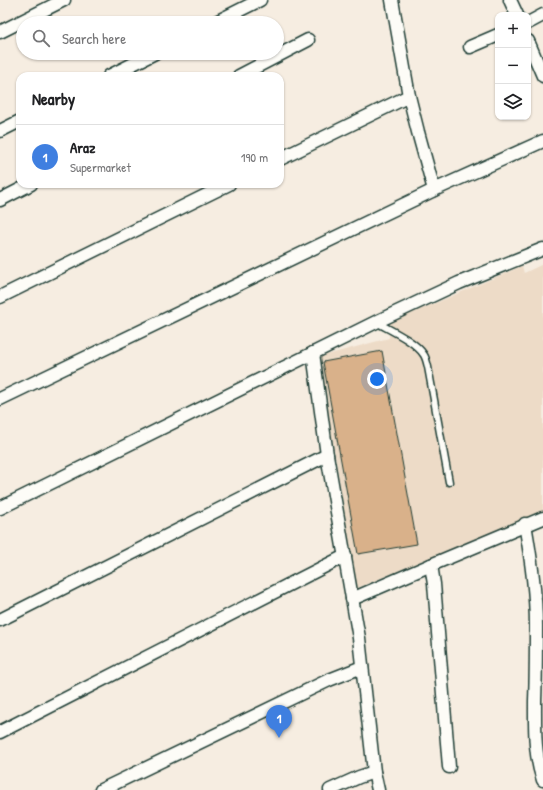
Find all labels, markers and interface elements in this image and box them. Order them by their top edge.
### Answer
map controls [495,12,531,120]
button: + [495,12,531,48]
search box [16,16,284,60]
icon: search [30,27,52,49]
text: Search here [62,28,126,49]
button: − [495,48,531,84]
button: layers [495,84,531,120]
text: Nearby [32,87,75,110]
text: Araz [70,137,95,158]
text: 1 [43,148,47,166]
text: 190 m [241,148,268,166]
text: Supermarket [70,158,131,176]
your location [367,369,387,389]
pin: 1 [266,705,292,738]

